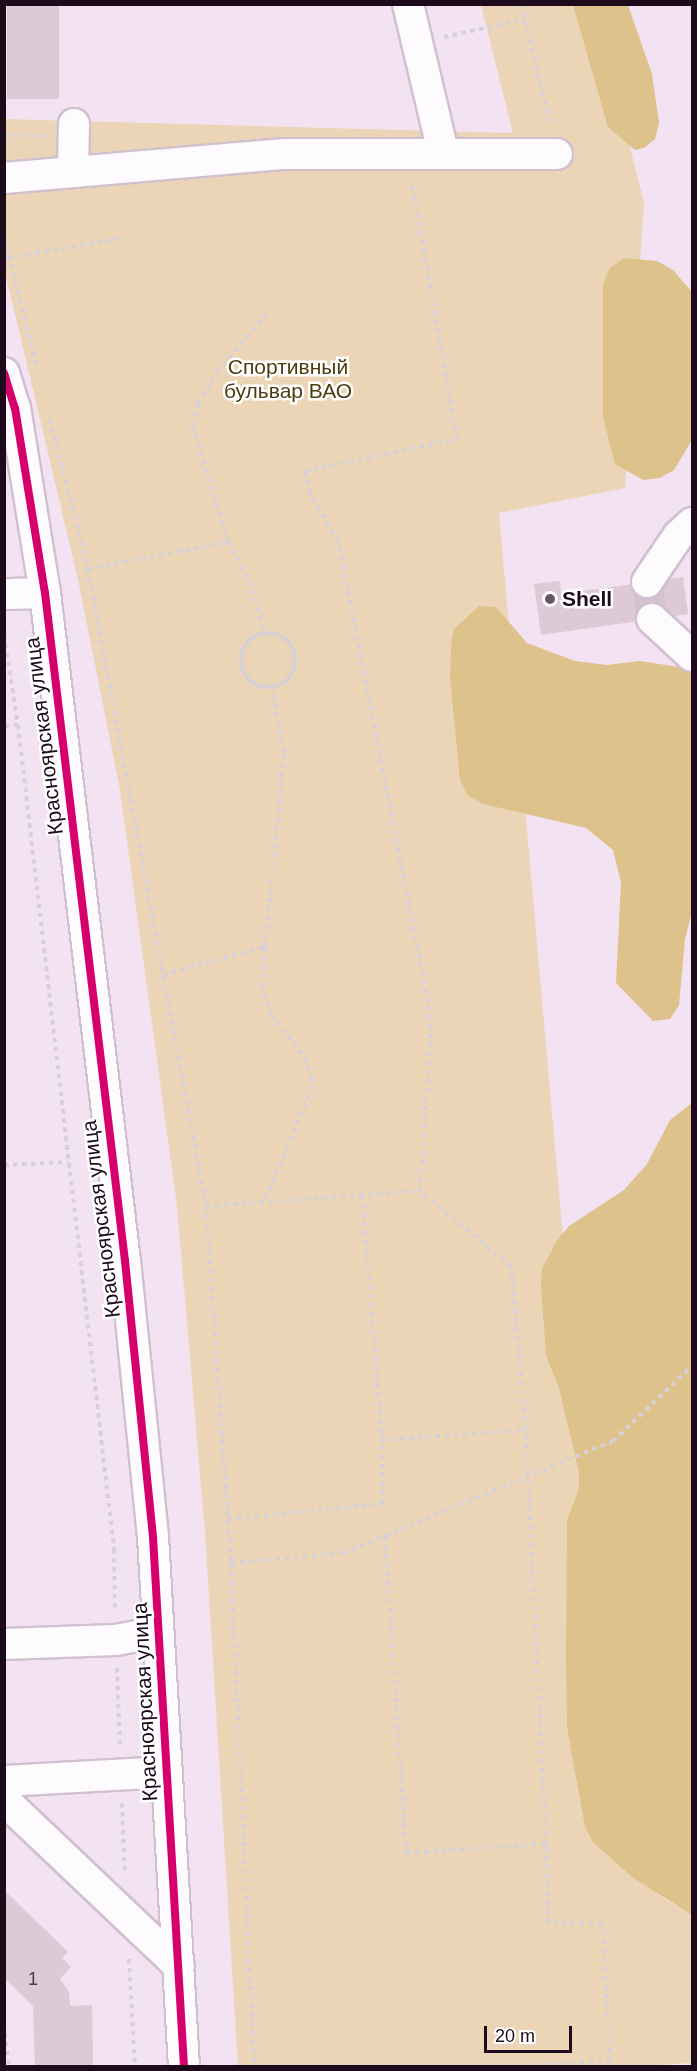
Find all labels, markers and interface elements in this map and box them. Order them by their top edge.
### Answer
park label: Спортивный бульвар ВАО [224,354,352,404]
place label: Shell [562,586,612,612]
marker: Shell [543,592,557,606]
street label: Красноярская улица [19,636,69,836]
street label: Красноярская улица [76,1119,126,1319]
street label: Красноярская улица [127,1602,163,1802]
house number: 1 [28,1968,38,1990]
scale bar [487,2014,576,2052]
text: 20 m [495,2026,535,2046]

